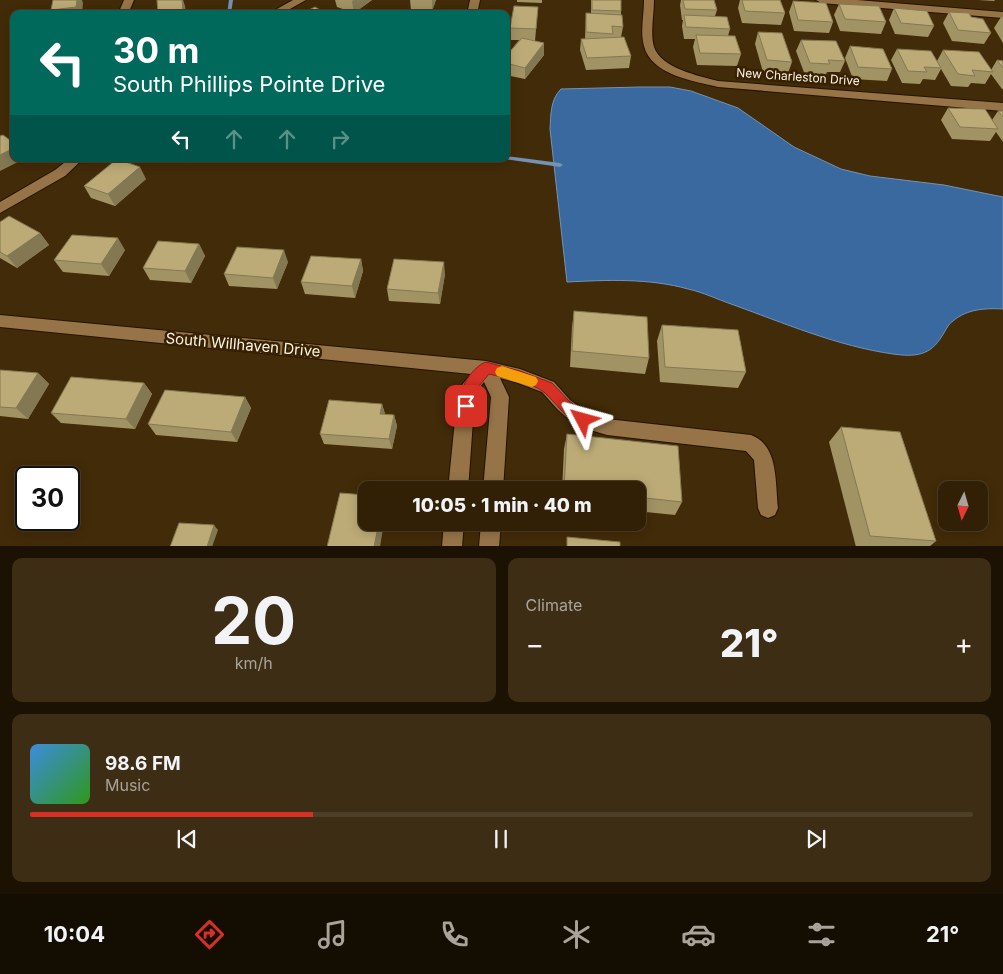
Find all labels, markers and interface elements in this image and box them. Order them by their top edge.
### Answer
text: 30 m [113,29,199,71]
icon: left [30,30,95,95]
street label: New Charleston Drive [736,65,860,88]
text: South Phillips Pointe Drive [113,71,385,97]
icon: left [167,125,195,153]
icon: ahead [220,125,248,153]
icon: ahead [273,125,301,153]
icon: right [326,125,354,153]
street label: South Willhaven Drive [165,328,321,361]
pin [445,385,487,427]
icon: arrive [452,392,480,420]
position arrow [556,393,608,445]
speed limit sign: 30 [15,466,80,531]
north arrow [938,481,988,531]
map controls [938,481,988,531]
text: 10:05 · 1 min · 40 m [412,494,592,517]
text: 20 [211,581,296,660]
text: Climate [526,595,582,615]
text: 21° [720,620,779,666]
text: − [526,627,544,661]
text: + [954,627,973,661]
text: km/h [235,653,273,673]
text: 98.6 FM [105,752,181,775]
text: Music [105,775,150,795]
icon: previous [173,825,201,853]
icon: pause [487,825,515,853]
icon: next [802,825,830,853]
icon: directions [192,917,227,952]
icon: music [315,917,350,952]
icon: phone [437,917,472,952]
icon: climate [559,917,594,952]
icon: car [681,917,716,952]
icon: filters [804,917,839,952]
text: 10:04 [44,921,105,947]
text: 21° [926,921,959,947]

